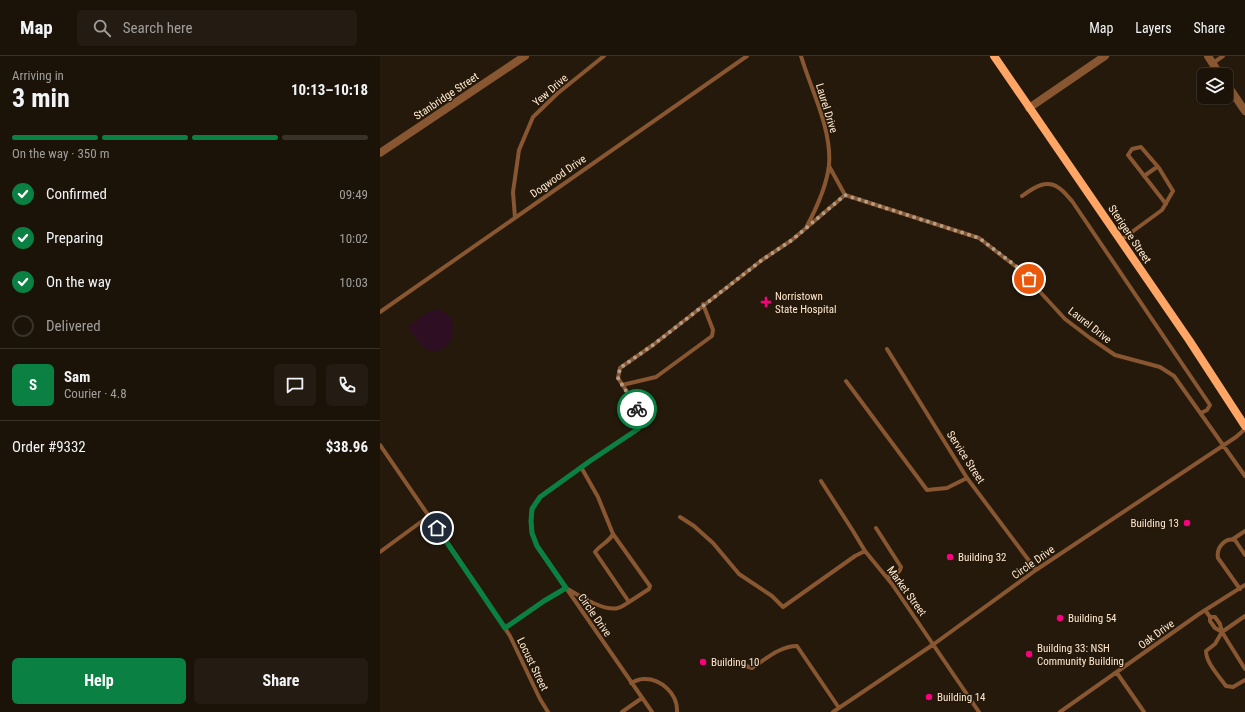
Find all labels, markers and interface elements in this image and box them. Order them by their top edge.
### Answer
search box [77,10,357,46]
text: Map [20,16,53,39]
icon: search [91,17,113,39]
text: Search here [123,19,193,37]
text: Map [1089,20,1113,36]
text: Layers [1135,20,1172,36]
text: Share [1194,20,1225,36]
text: Arriving in [12,68,64,83]
map controls [1197,68,1233,104]
button: layers [1197,68,1233,104]
street label: Stanbridge Street [411,70,481,123]
street label: Yew Drive [530,72,571,109]
text: 10:13–10:18 [291,81,368,99]
street label: Laurel Drive [813,82,840,135]
text: 3 min [12,83,70,113]
text: On the way · 350 m [12,146,109,161]
street label: Dogwood Drive [528,152,589,200]
icon: check [12,183,34,205]
text: Confirmed [46,185,107,203]
text: 09:49 [339,187,368,202]
street label: Sterigere Street [1105,203,1154,266]
icon: check [12,227,34,249]
text: Preparing [46,229,103,247]
text: 10:02 [339,231,368,246]
pin [1012,262,1046,296]
icon: bag [1018,268,1040,290]
icon: check [12,271,34,293]
text: On the way [46,273,111,291]
text: 10:03 [339,275,368,290]
place label: Norristown State Hospital [775,290,837,316]
marker: Norristown State Hospital [760,296,772,308]
street label: Laurel Drive [1066,305,1114,346]
text: Delivered [46,317,101,335]
button: chat [274,364,316,406]
button: phone [326,364,368,406]
text: Sam [64,368,90,386]
text: S [29,376,37,394]
text: Courier · 4.8 [64,386,127,401]
courier [617,389,657,429]
icon: bike [626,398,648,420]
street label: Service Street [944,429,987,486]
text: Order #9332 [12,438,86,456]
text: $38.96 [326,438,368,456]
pin [420,511,454,545]
icon: home [426,517,448,539]
place label: Building 13 [1131,517,1179,530]
marker: Building 13 [1182,518,1192,528]
street label: Circle Drive [1009,543,1057,582]
place label: Building 32 [958,551,1007,564]
marker: Building 32 [945,552,955,562]
street label: Market Street [884,564,929,619]
street label: Circle Drive [575,591,614,639]
place label: Building 54 [1068,612,1117,625]
marker: Building 54 [1055,613,1065,623]
street label: Oak Drive [1136,617,1177,652]
street label: Locust Street [514,635,551,693]
place label: Building 33: NSH Community Building [1037,642,1124,668]
marker: Building 33: NSH Community Building [1024,649,1034,659]
place label: Building 10 [711,656,760,669]
marker: Building 10 [698,657,708,667]
button: Help [12,658,186,704]
button: Share [194,658,368,704]
place label: Building 14 [937,691,986,704]
marker: Building 14 [924,692,934,702]

